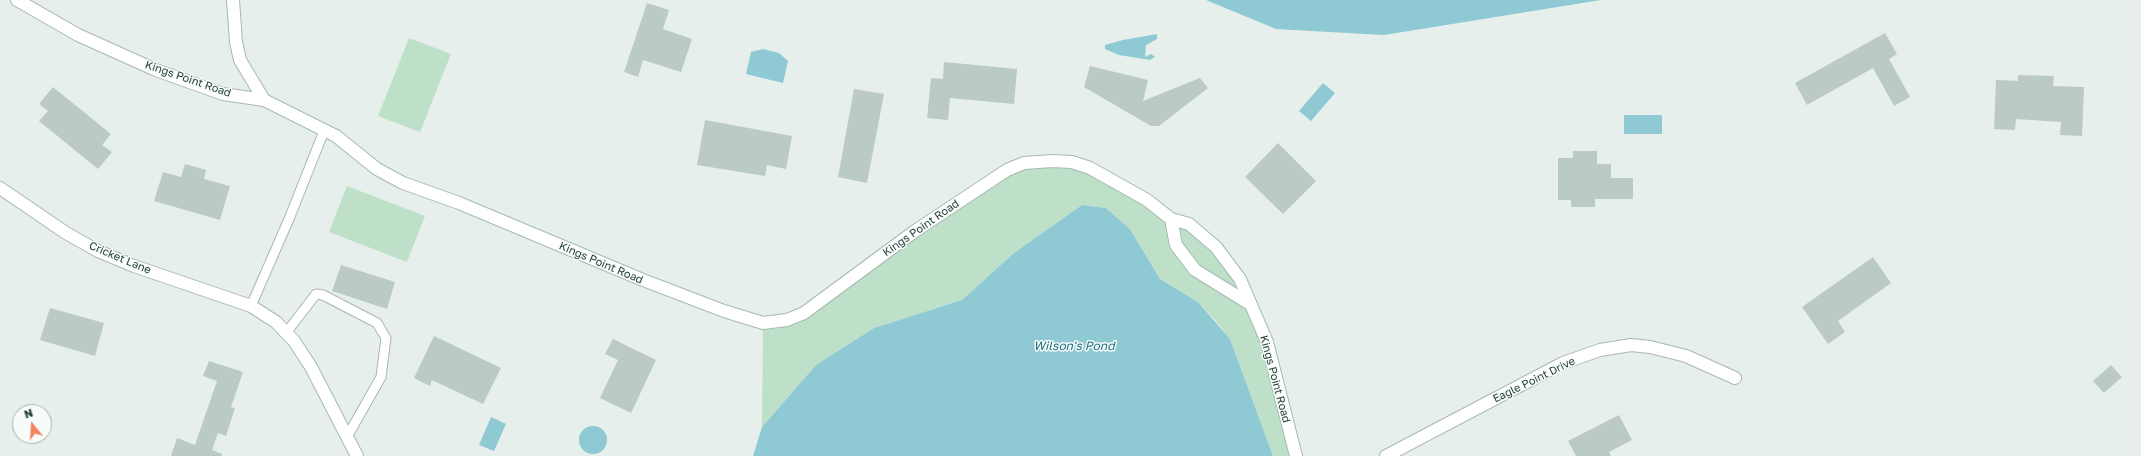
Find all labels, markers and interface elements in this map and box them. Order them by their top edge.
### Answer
street label: Kings Point Road [143,58,233,100]
street label: Kings Point Road [880,197,962,259]
street label: Cricket Lane [87,239,153,277]
street label: Kings Point Road [557,239,645,287]
street label: Kings Point Road [1257,334,1293,424]
water label: Wilson's Pond [1033,339,1115,353]
street label: Eagle Point Drive [1491,354,1577,406]
north arrow [12,404,52,444]
text: N [22,406,34,421]

